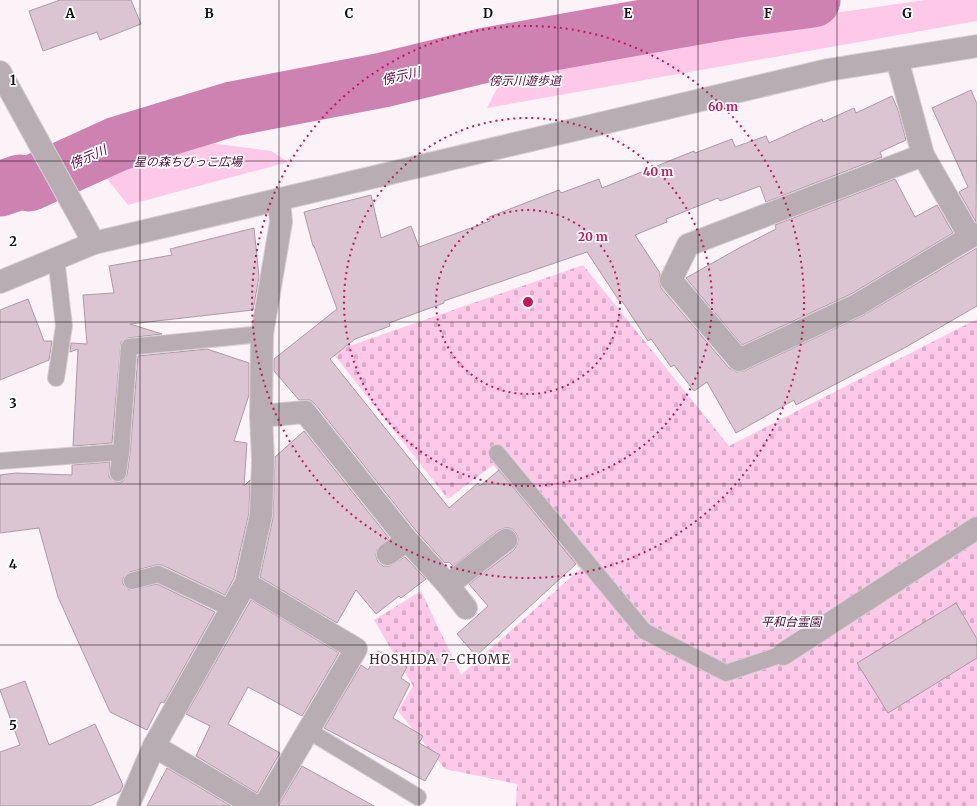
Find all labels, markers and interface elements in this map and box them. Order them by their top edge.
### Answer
text: A [64,5,75,22]
text: B [204,5,214,22]
text: C [345,5,354,22]
text: D [483,5,493,22]
text: E [624,5,633,22]
text: F [764,5,772,22]
text: G [902,5,912,22]
water label: 傍示川 [380,63,424,89]
text: 1 [10,72,16,89]
park label: 傍示川遊歩道 [489,73,563,88]
text: 60 m [708,99,738,114]
water label: 傍示川 [67,140,111,173]
park label: 星の森ちびっこ広場 [134,154,244,169]
text: 40 m [643,164,673,179]
text: 20 m [578,229,608,244]
text: 2 [9,233,17,250]
centre of rings [521,295,535,309]
text: 3 [9,395,17,412]
text: 4 [9,556,18,573]
park label: 平和台霊園 [761,614,823,629]
district label: HOSHIDA 7-CHOME [369,651,511,668]
text: 5 [9,717,17,734]

